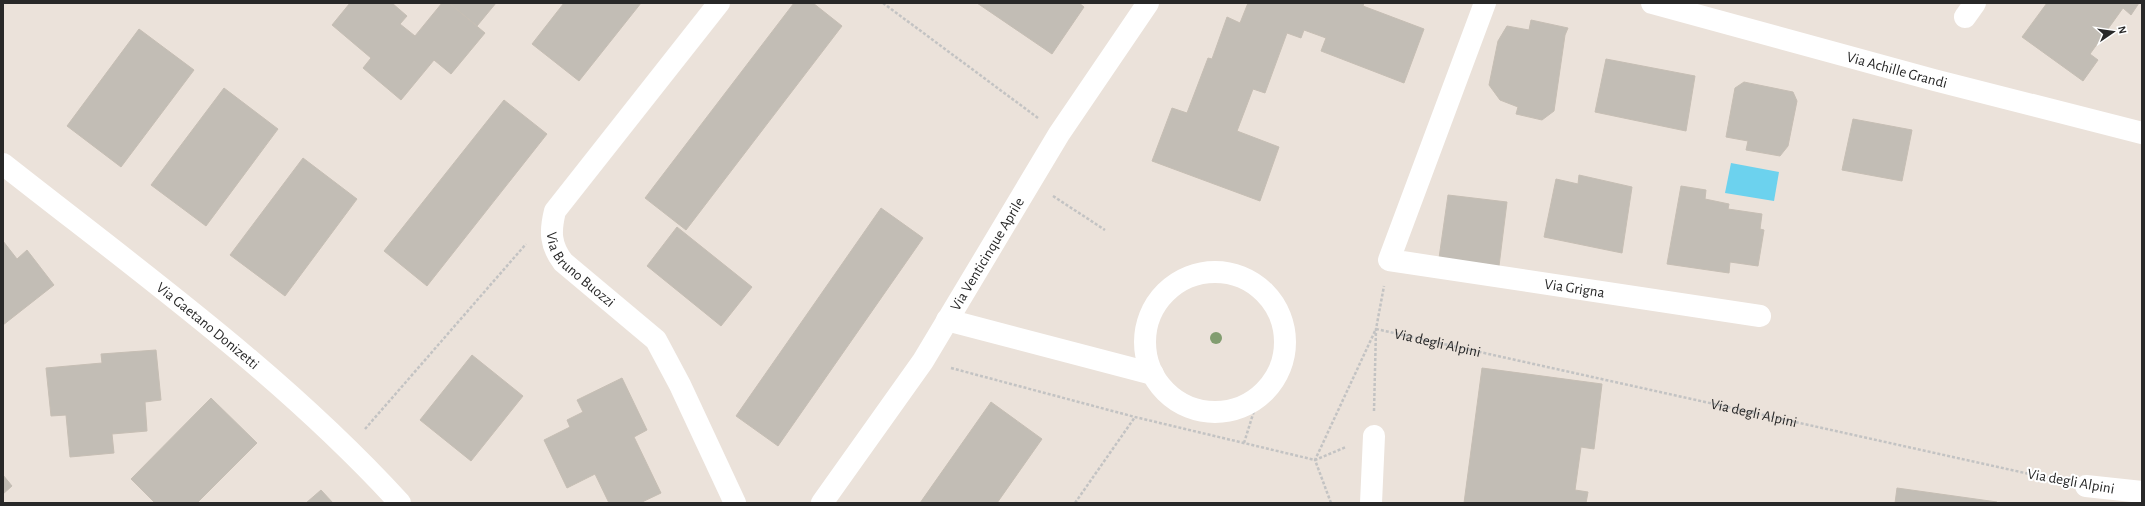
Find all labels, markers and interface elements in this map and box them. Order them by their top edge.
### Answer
north arrow [2093,12,2133,52]
text: N [2116,25,2128,35]
street label: Via Achille Grandi [1845,50,1949,91]
street label: Via Venticinque Aprile [948,195,1027,314]
street label: Via Bruno Buozzi [544,231,618,310]
street label: Via Grigna [1543,277,1606,300]
street label: Via Gaetano Donizetti [153,280,262,372]
street label: Via degli Alpini [1393,326,1482,360]
street label: Via degli Alpini [1709,396,1798,430]
street label: Via degli Alpini [2026,466,2116,497]

